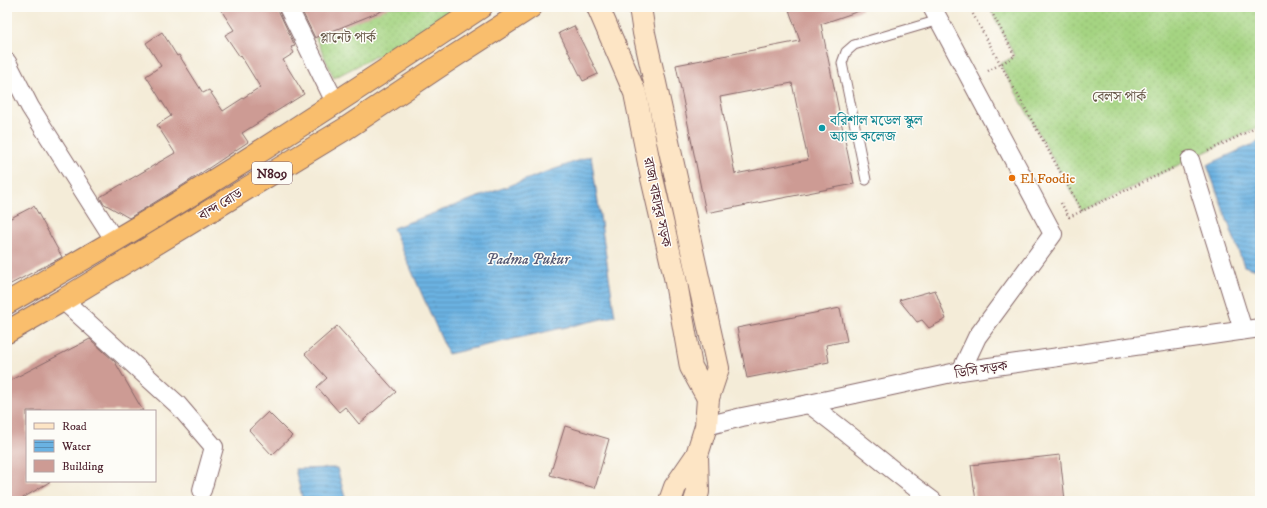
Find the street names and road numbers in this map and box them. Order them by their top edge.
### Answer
street label: রাজা বাহাদুর সড়ক [639,155,676,250]
road number: N809 [252,162,292,184]
street label: বান্দ রোড [194,184,247,225]
street label: ডিসি সড়ক [953,357,1010,383]

